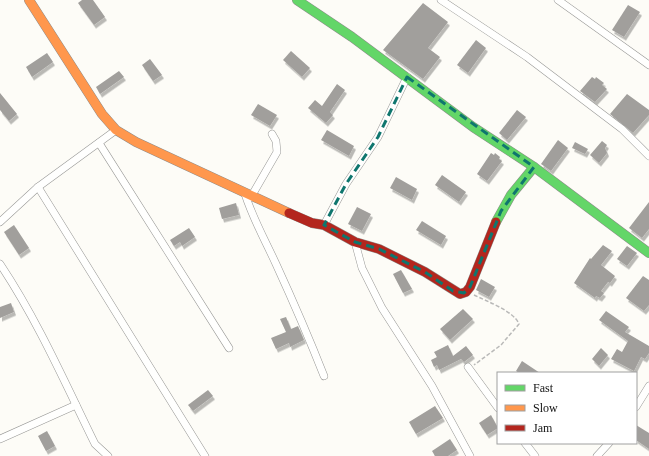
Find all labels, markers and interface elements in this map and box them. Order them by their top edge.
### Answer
legend [497,372,637,444]
text: Fast [533,381,554,395]
text: Slow [533,401,558,415]
text: Jam [533,421,553,435]

